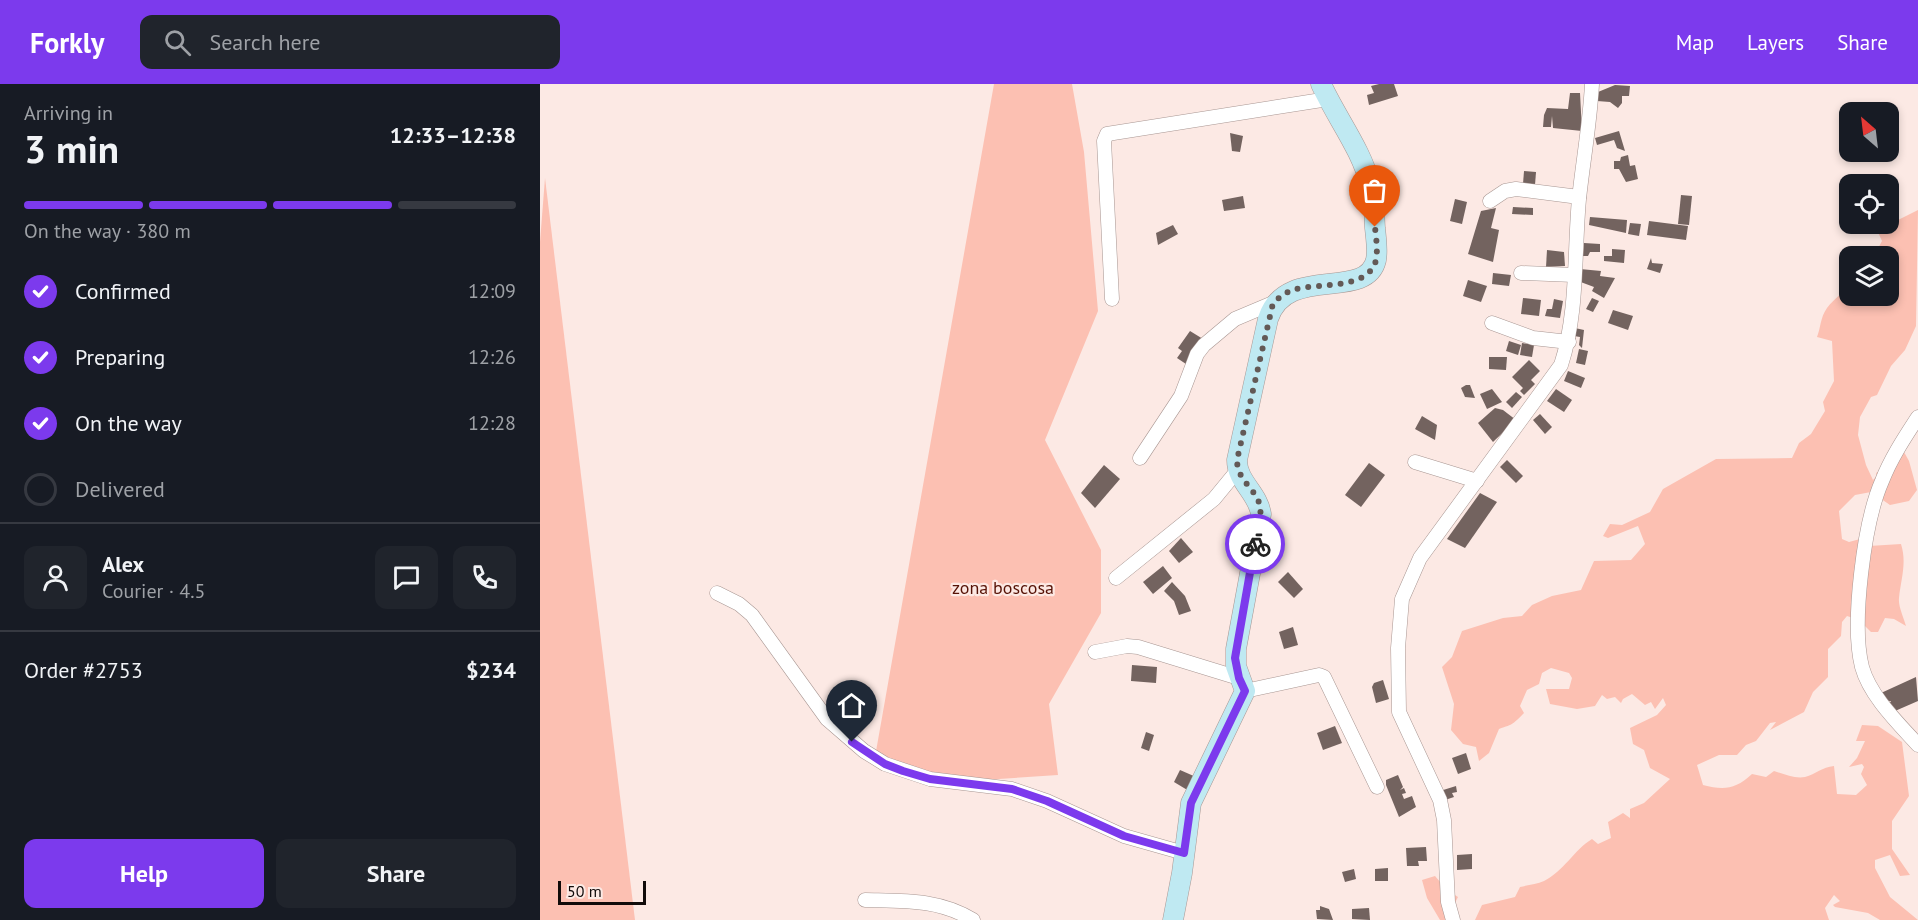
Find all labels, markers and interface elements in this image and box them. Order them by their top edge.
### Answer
search box [140,15,560,69]
text: Forkly [30,24,104,61]
icon: search [161,26,194,59]
text: Search here [209,28,320,56]
text: Map [1676,29,1714,56]
text: Layers [1747,29,1804,56]
text: Share [1837,29,1888,56]
text: Arriving in [24,100,113,126]
north arrow [1839,102,1899,162]
map controls [1839,102,1899,306]
text: 12:33–12:38 [390,121,516,149]
text: 3 min [24,123,119,174]
pin [1349,165,1400,227]
icon: bag [1358,174,1391,207]
button: locate [1839,174,1899,234]
text: On the way · 380 m [24,218,191,244]
button: layers [1839,246,1899,306]
icon: check [24,275,57,308]
text: Confirmed [75,277,171,305]
text: 12:09 [468,278,516,304]
icon: check [24,341,57,374]
text: Preparing [75,343,165,371]
text: 12:26 [468,344,516,370]
icon: check [24,407,57,440]
text: On the way [75,409,182,437]
text: 12:28 [468,410,516,436]
text: Delivered [75,475,165,503]
courier [1225,514,1285,574]
icon: bike [1239,528,1272,561]
button: person [24,546,87,609]
button: chat [375,546,438,609]
button: phone [453,546,516,609]
text: Alex [102,550,144,578]
park label: zona boscosa [952,576,1054,599]
text: Courier · 4.5 [102,578,205,604]
text: Order #2753 [24,656,143,684]
text: $234 [466,656,516,684]
pin [826,680,877,742]
icon: home [835,689,868,722]
button: Help [24,839,264,908]
button: Share [276,839,516,908]
scale bar [558,878,646,906]
text: 50 m [567,881,602,901]

